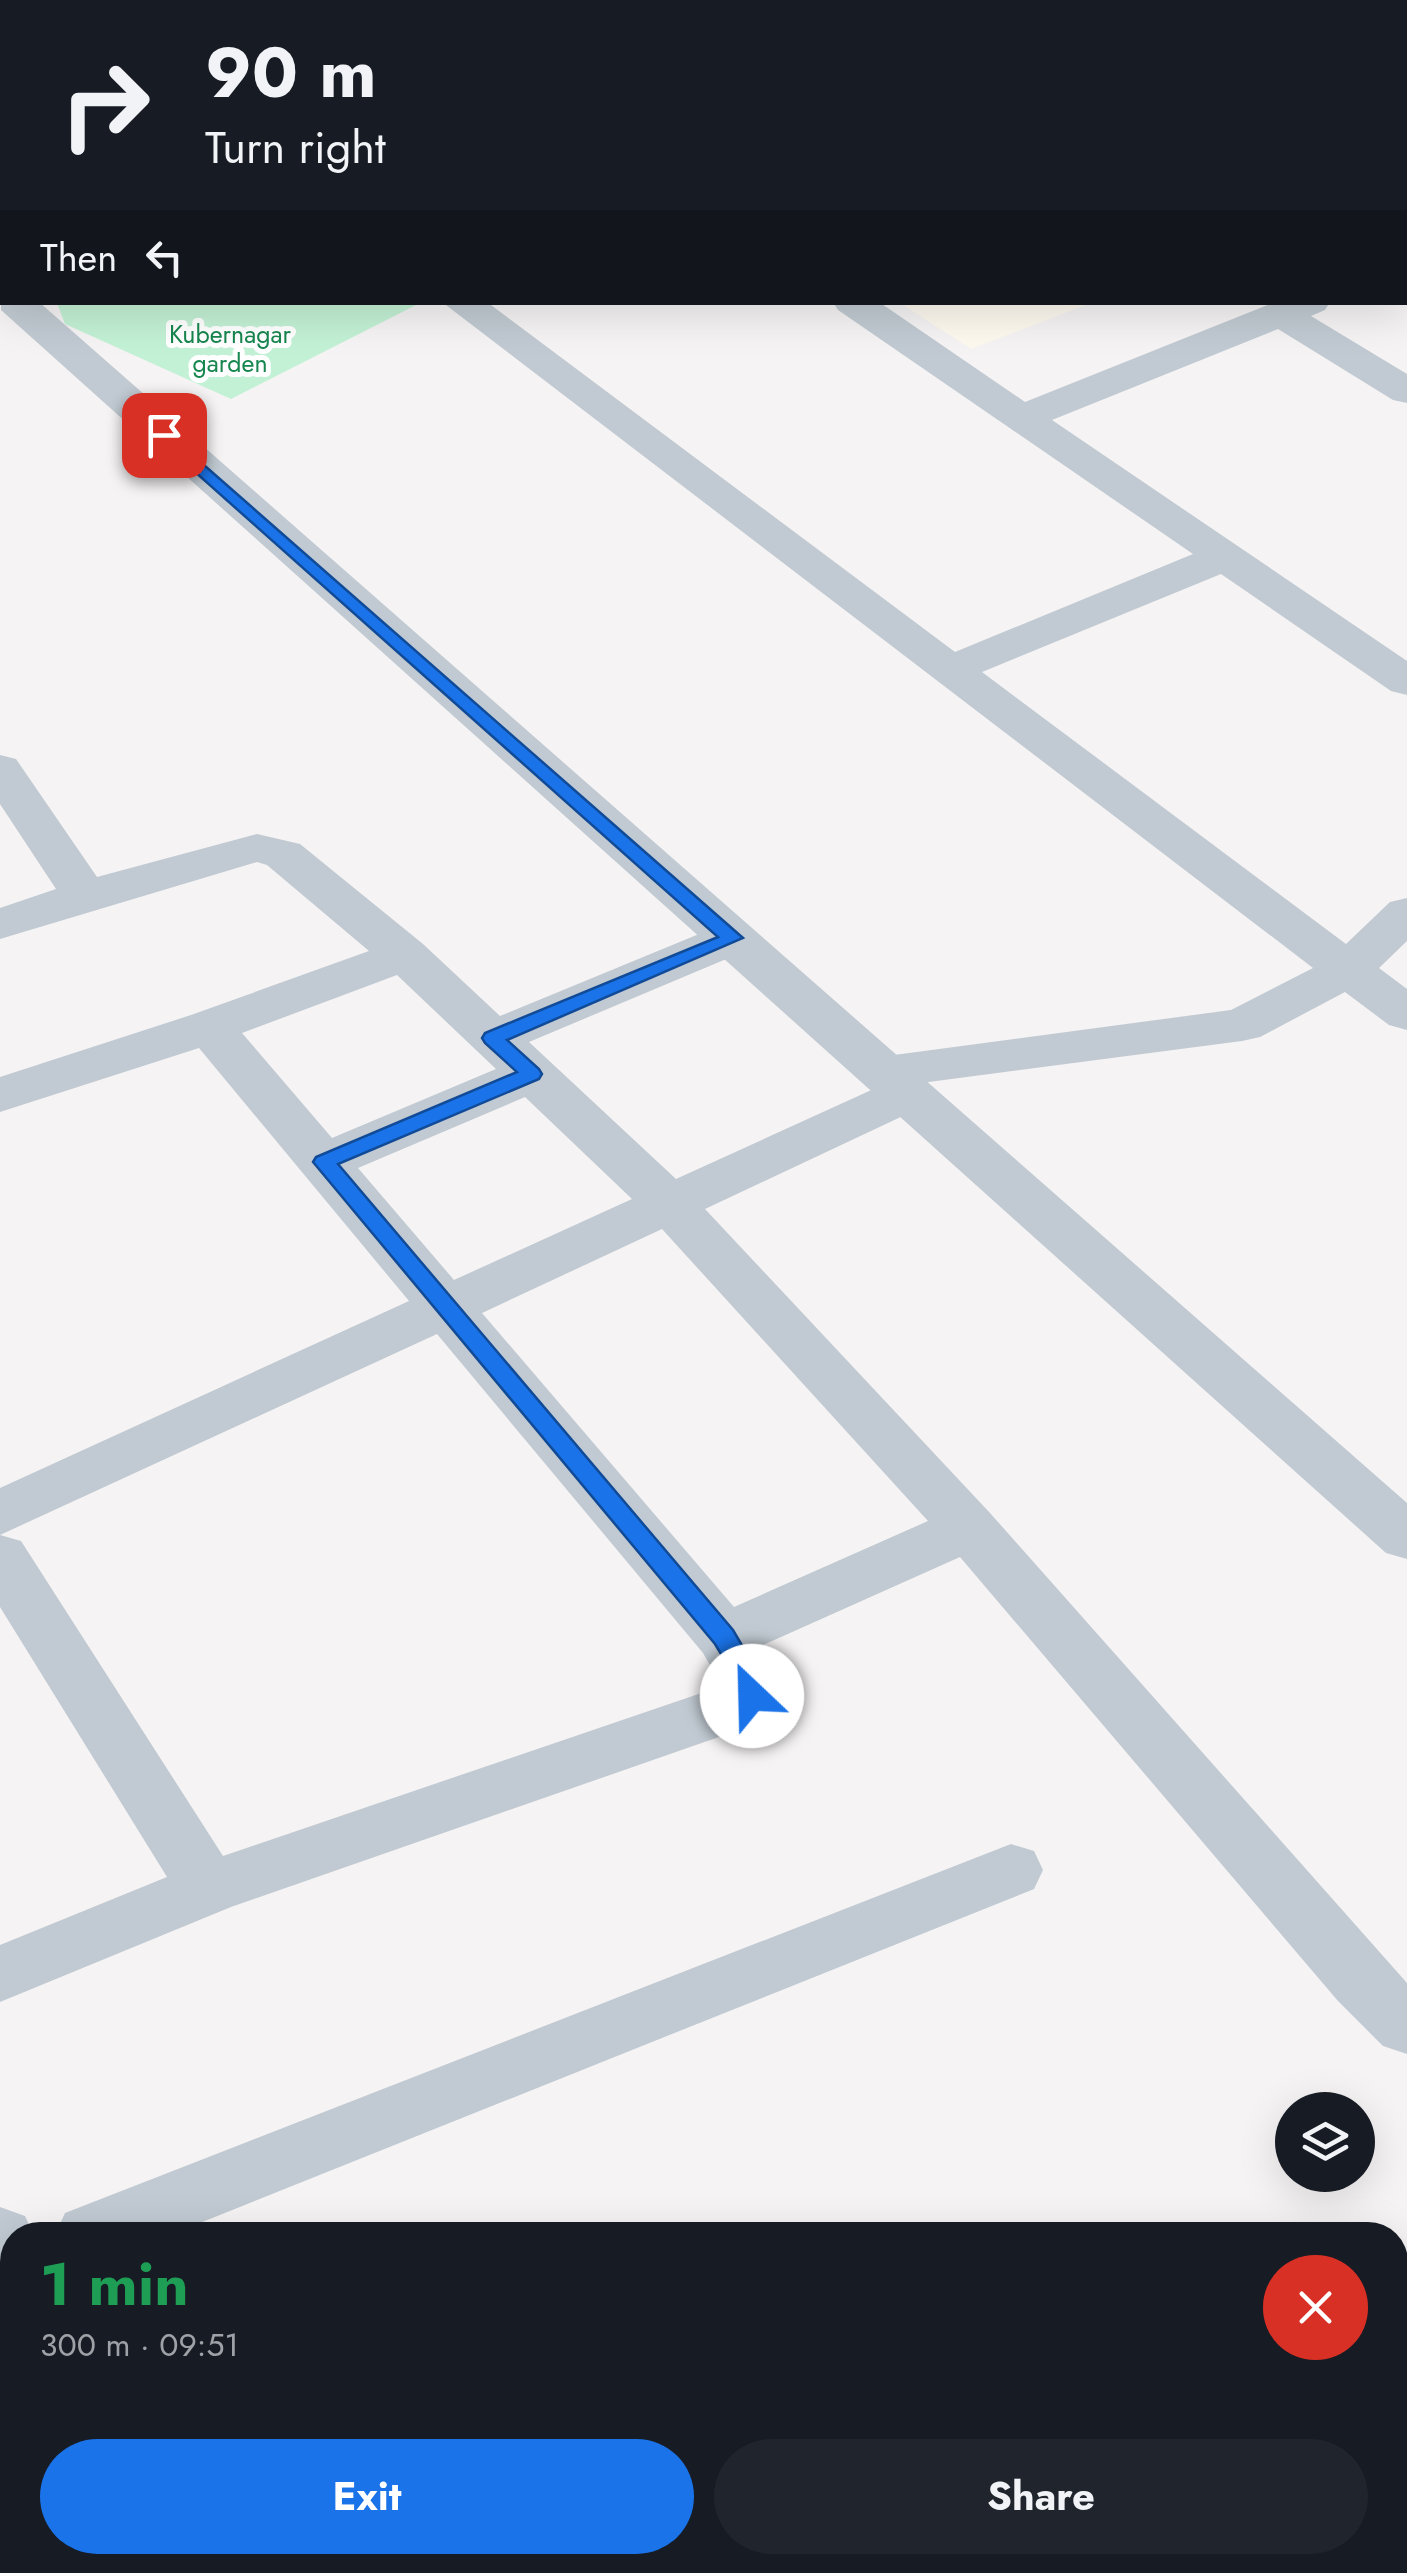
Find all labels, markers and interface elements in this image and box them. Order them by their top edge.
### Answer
text: 90 m [205,22,377,123]
icon: right [40,40,170,170]
text: Turn right [205,115,386,180]
text: Then [40,230,117,285]
icon: left [137,230,192,285]
park label: Kubernagar garden [169,316,292,381]
pin [122,393,207,478]
icon: arrive [137,408,192,463]
position arrow [700,1644,804,1748]
map controls [1275,2092,1375,2192]
button: layers [1275,2092,1375,2192]
text: 1 min [40,2241,189,2328]
button: close [1263,2255,1368,2360]
text: 300 m · 09:51 [40,2322,239,2368]
button: Exit [40,2439,694,2554]
button: Share [714,2439,1368,2554]

